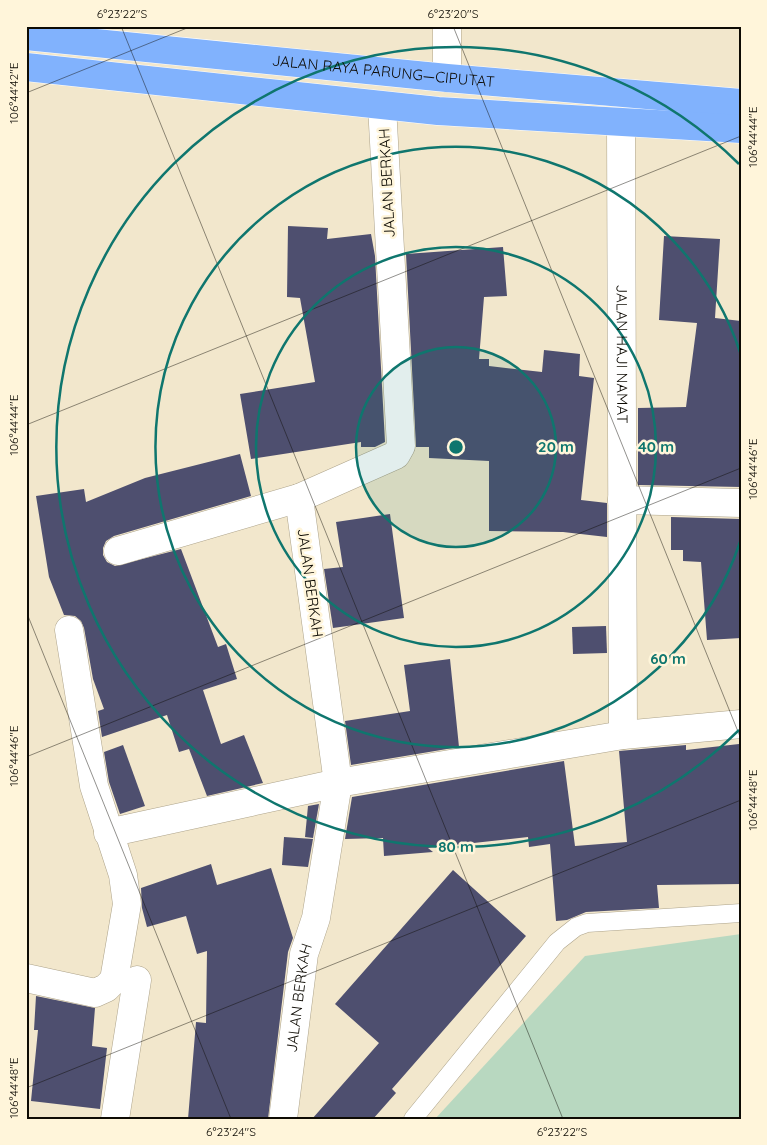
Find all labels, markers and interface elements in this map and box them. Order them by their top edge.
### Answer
text: 6°23'22"S [97,6,147,21]
text: 6°23'20"S [428,6,479,21]
street label: JALAN RAYA PARUNG—CIPUTAT [271,51,495,91]
text: 106°44'42"E [6,62,21,124]
text: 106°44'44"E [745,106,760,168]
street label: JALAN BERKAH [374,128,399,238]
street label: JALAN HAJI NAMAT [613,285,632,423]
text: 106°44'44"E [6,394,21,456]
text: 20 m [538,437,574,456]
text: 40 m [638,437,674,456]
centre of rings [447,438,465,456]
text: 106°44'46"E [745,438,760,500]
street label: JALAN BERKAH [293,527,328,639]
text: 60 m [650,649,686,668]
text: 106°44'46"E [6,725,21,787]
text: 106°44'48"E [745,769,760,831]
text: 80 m [438,837,474,856]
street label: JALAN BERKAH [282,941,316,1054]
text: 106°44'48"E [6,1057,21,1119]
text: 6°23'24"S [206,1124,256,1139]
text: 6°23'22"S [537,1124,587,1139]

